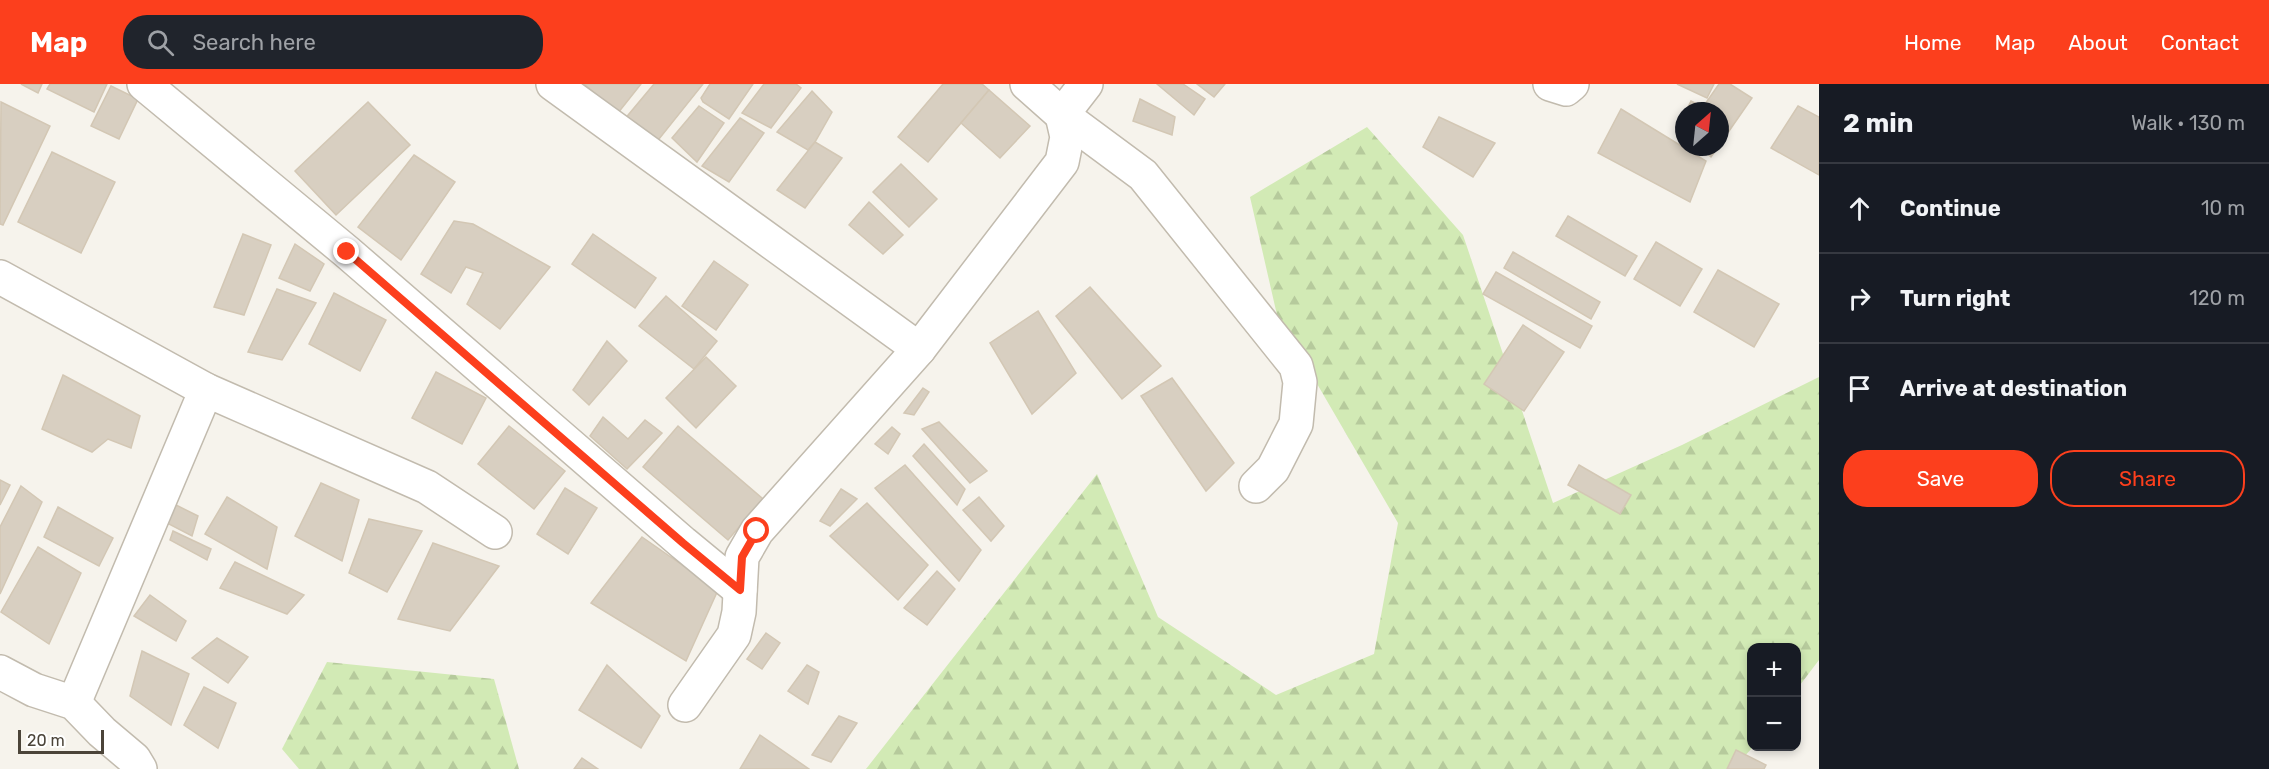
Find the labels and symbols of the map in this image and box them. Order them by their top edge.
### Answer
north arrow [1675,102,1729,156]
route end [333,238,359,264]
route start [743,517,769,543]
scale bar [18,727,104,754]

